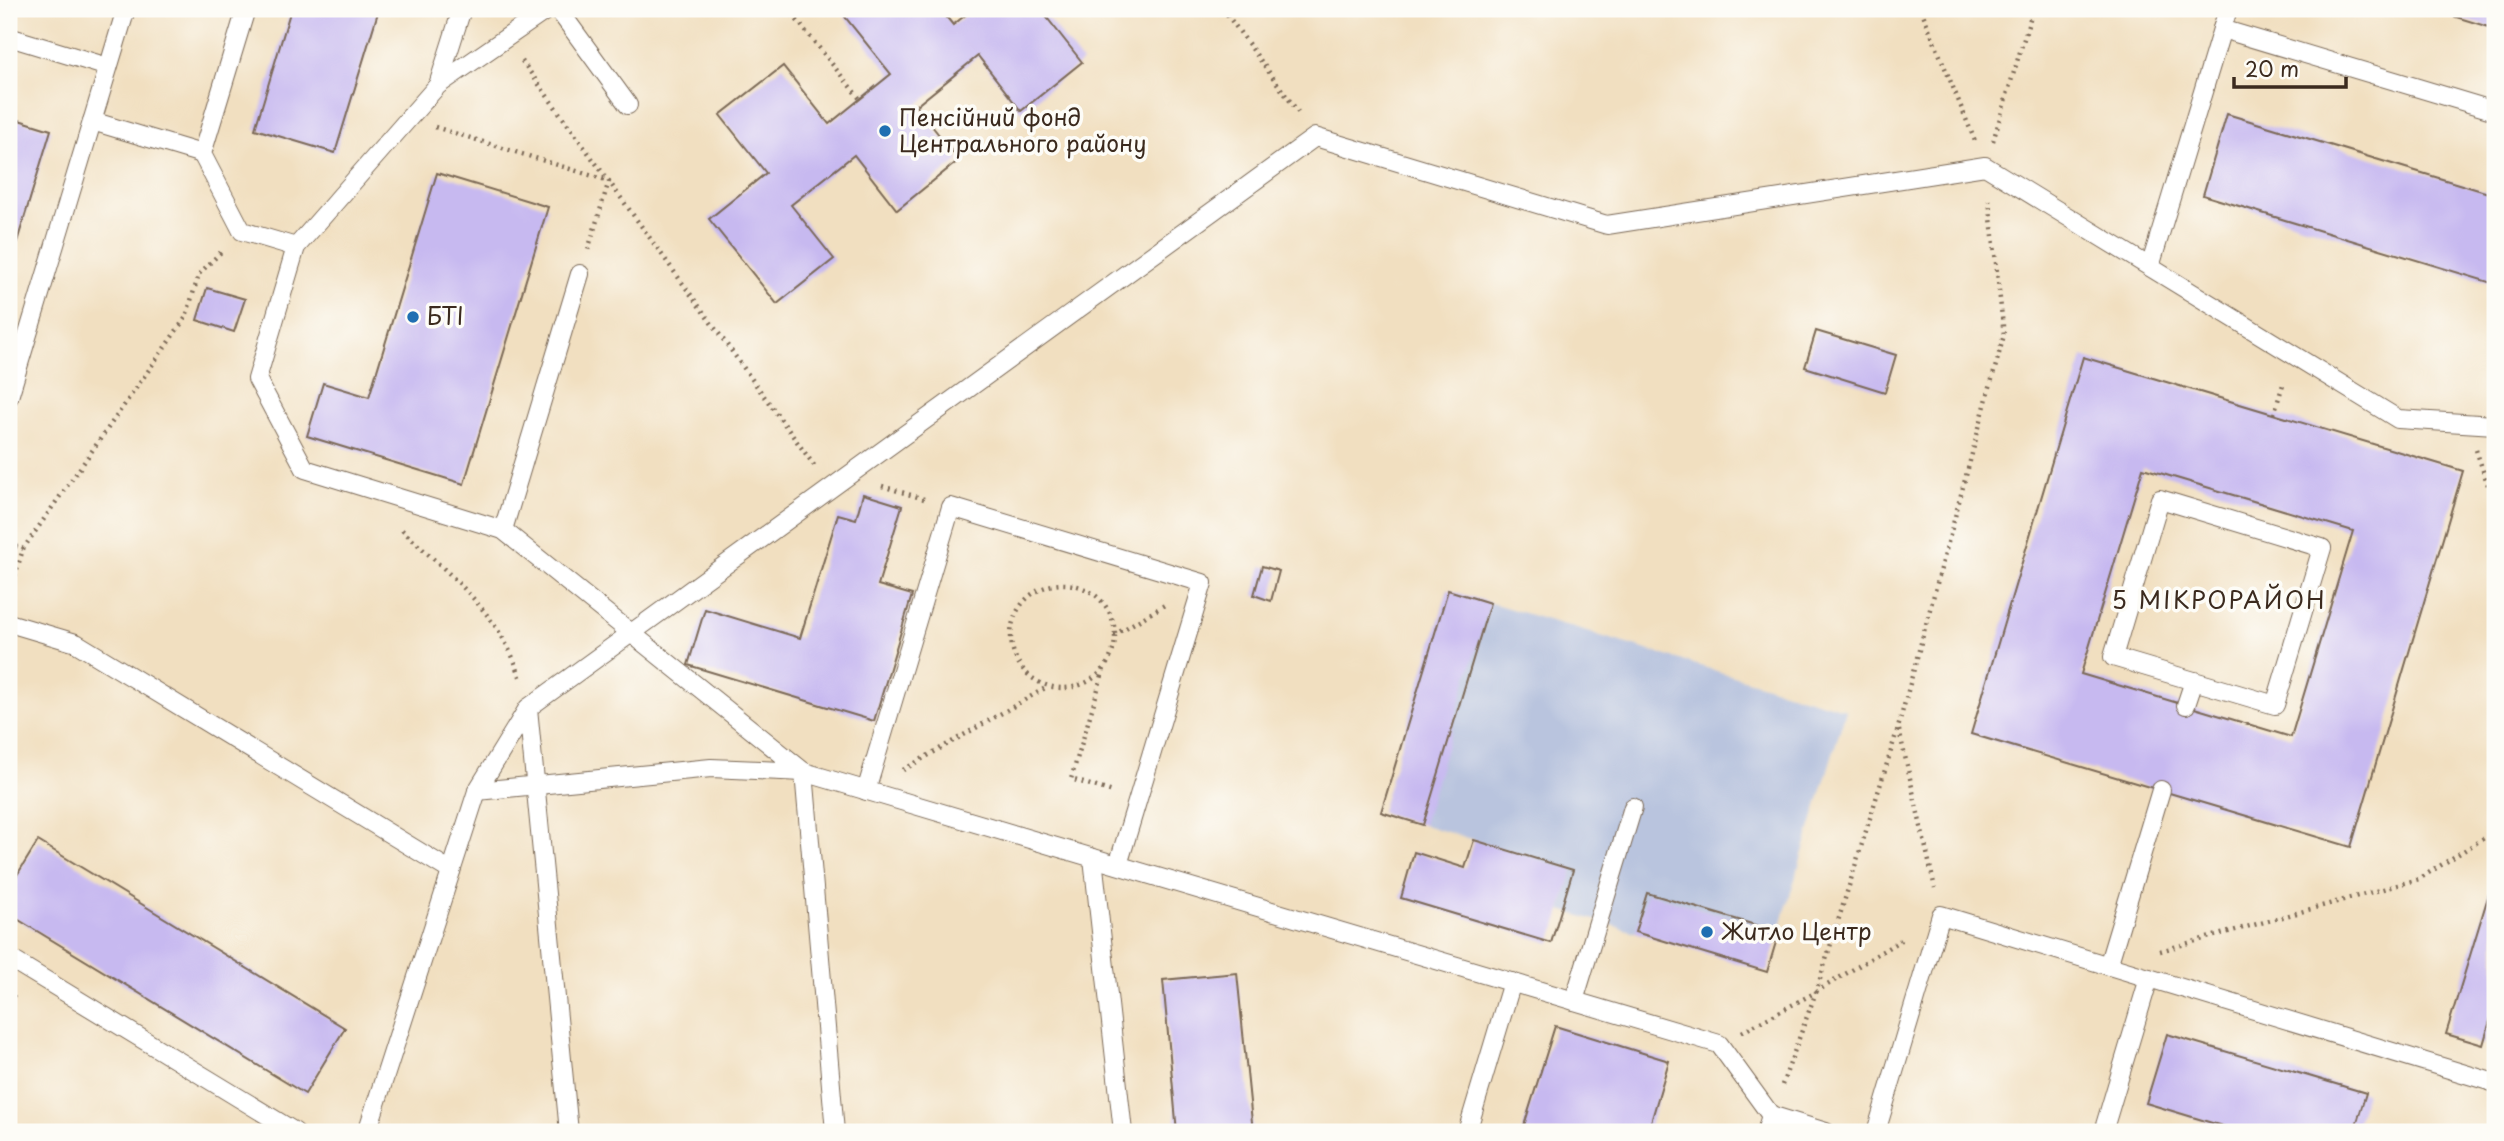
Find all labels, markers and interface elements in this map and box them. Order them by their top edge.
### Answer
scale bar [2234,46,2346,90]
text: 20 m [2245,52,2299,84]
place label: Пенсійний фонд Центрального району [899,99,1146,160]
marker: Пенсійний фонд Центрального району [877,123,893,139]
place label: БТІ [427,298,464,333]
marker: БТІ [405,309,421,325]
district label: 5 МІКРОРАЙОН [2111,581,2327,617]
place label: Житло Центр [1721,913,1872,948]
marker: Житло Центр [1699,924,1715,940]

